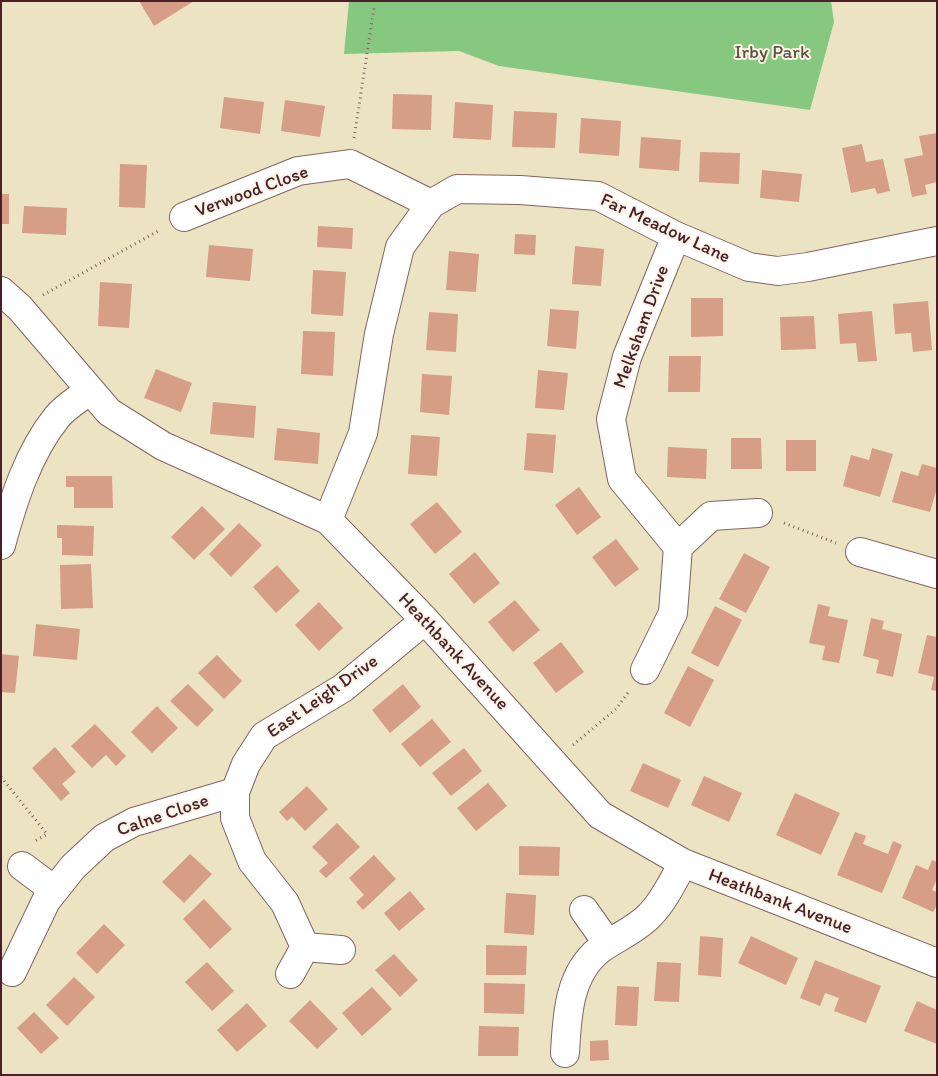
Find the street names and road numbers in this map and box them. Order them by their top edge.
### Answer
street label: Verwood Close [192,161,312,223]
street label: Far Meadow Lane [596,189,734,269]
street label: Melksham Drive [609,262,675,392]
street label: Heathbank Avenue [393,589,513,715]
street label: East Leigh Drive [263,650,383,744]
street label: Calne Close [114,790,212,842]
street label: Heathbank Avenue [705,864,855,940]

